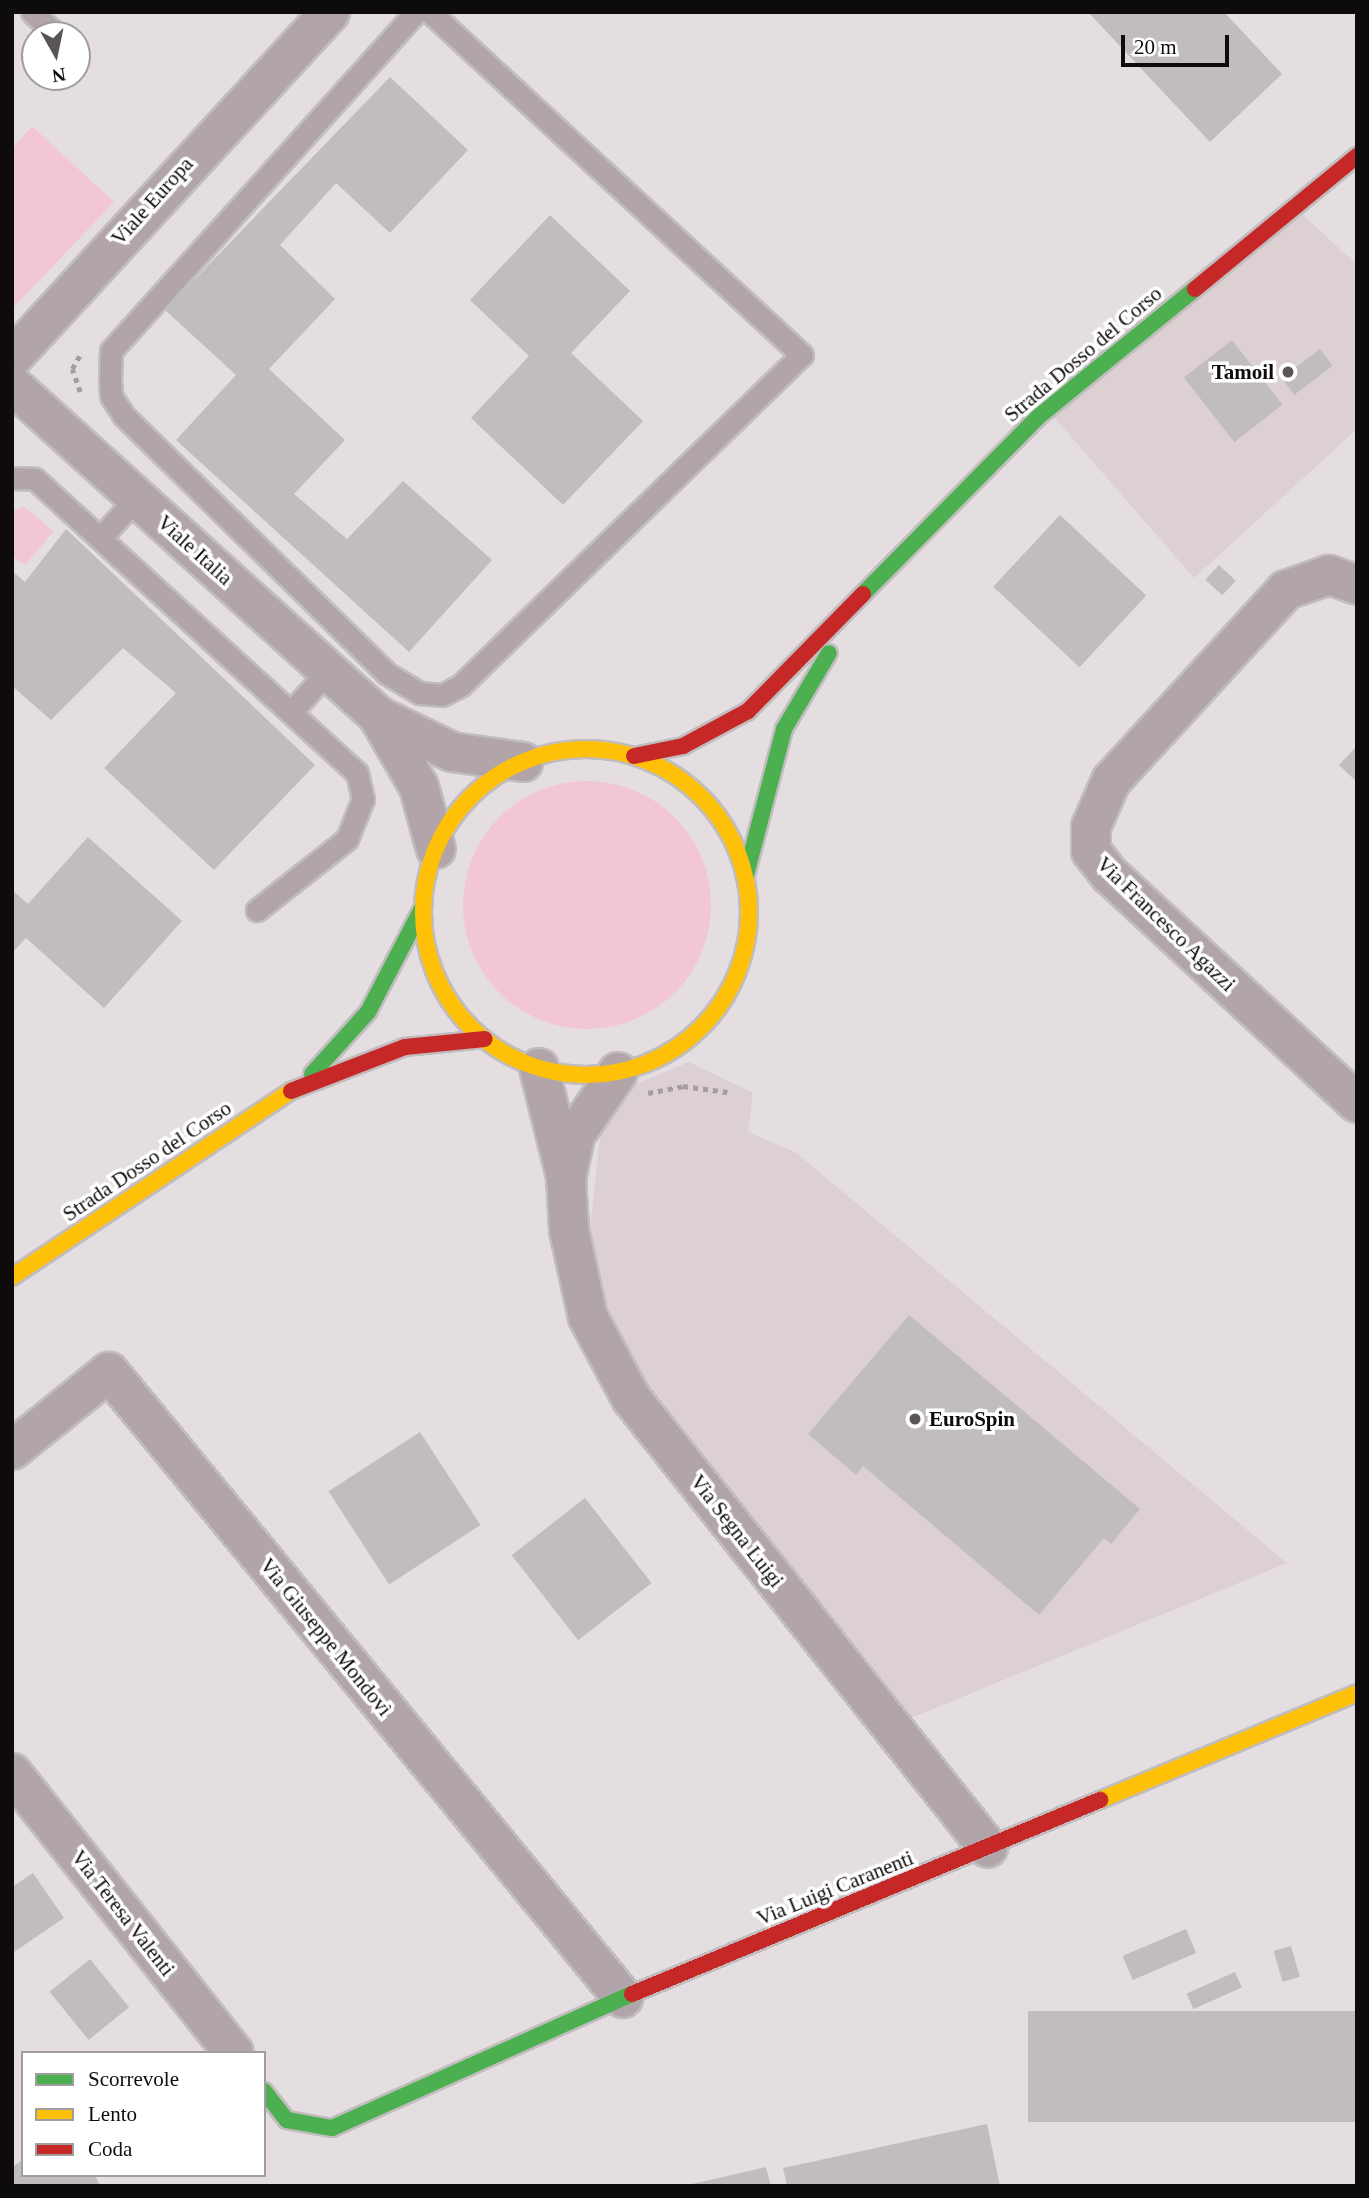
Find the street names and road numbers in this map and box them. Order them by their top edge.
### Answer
street label: Viale Europa [106,152,198,250]
street label: Strada Dosso del Corso [999,281,1167,427]
street label: Viale Italia [152,510,238,590]
street label: Via Francesco Agazzi [1091,851,1241,997]
street label: Strada Dosso del Corso [58,1095,236,1227]
street label: Via Segna Luigi [685,1470,789,1592]
street label: Via Giuseppe Mondovì [255,1553,397,1721]
street label: Via Teresa Valenti [66,1845,180,1981]
street label: Via Luigi Caranenti [753,1845,917,1931]

